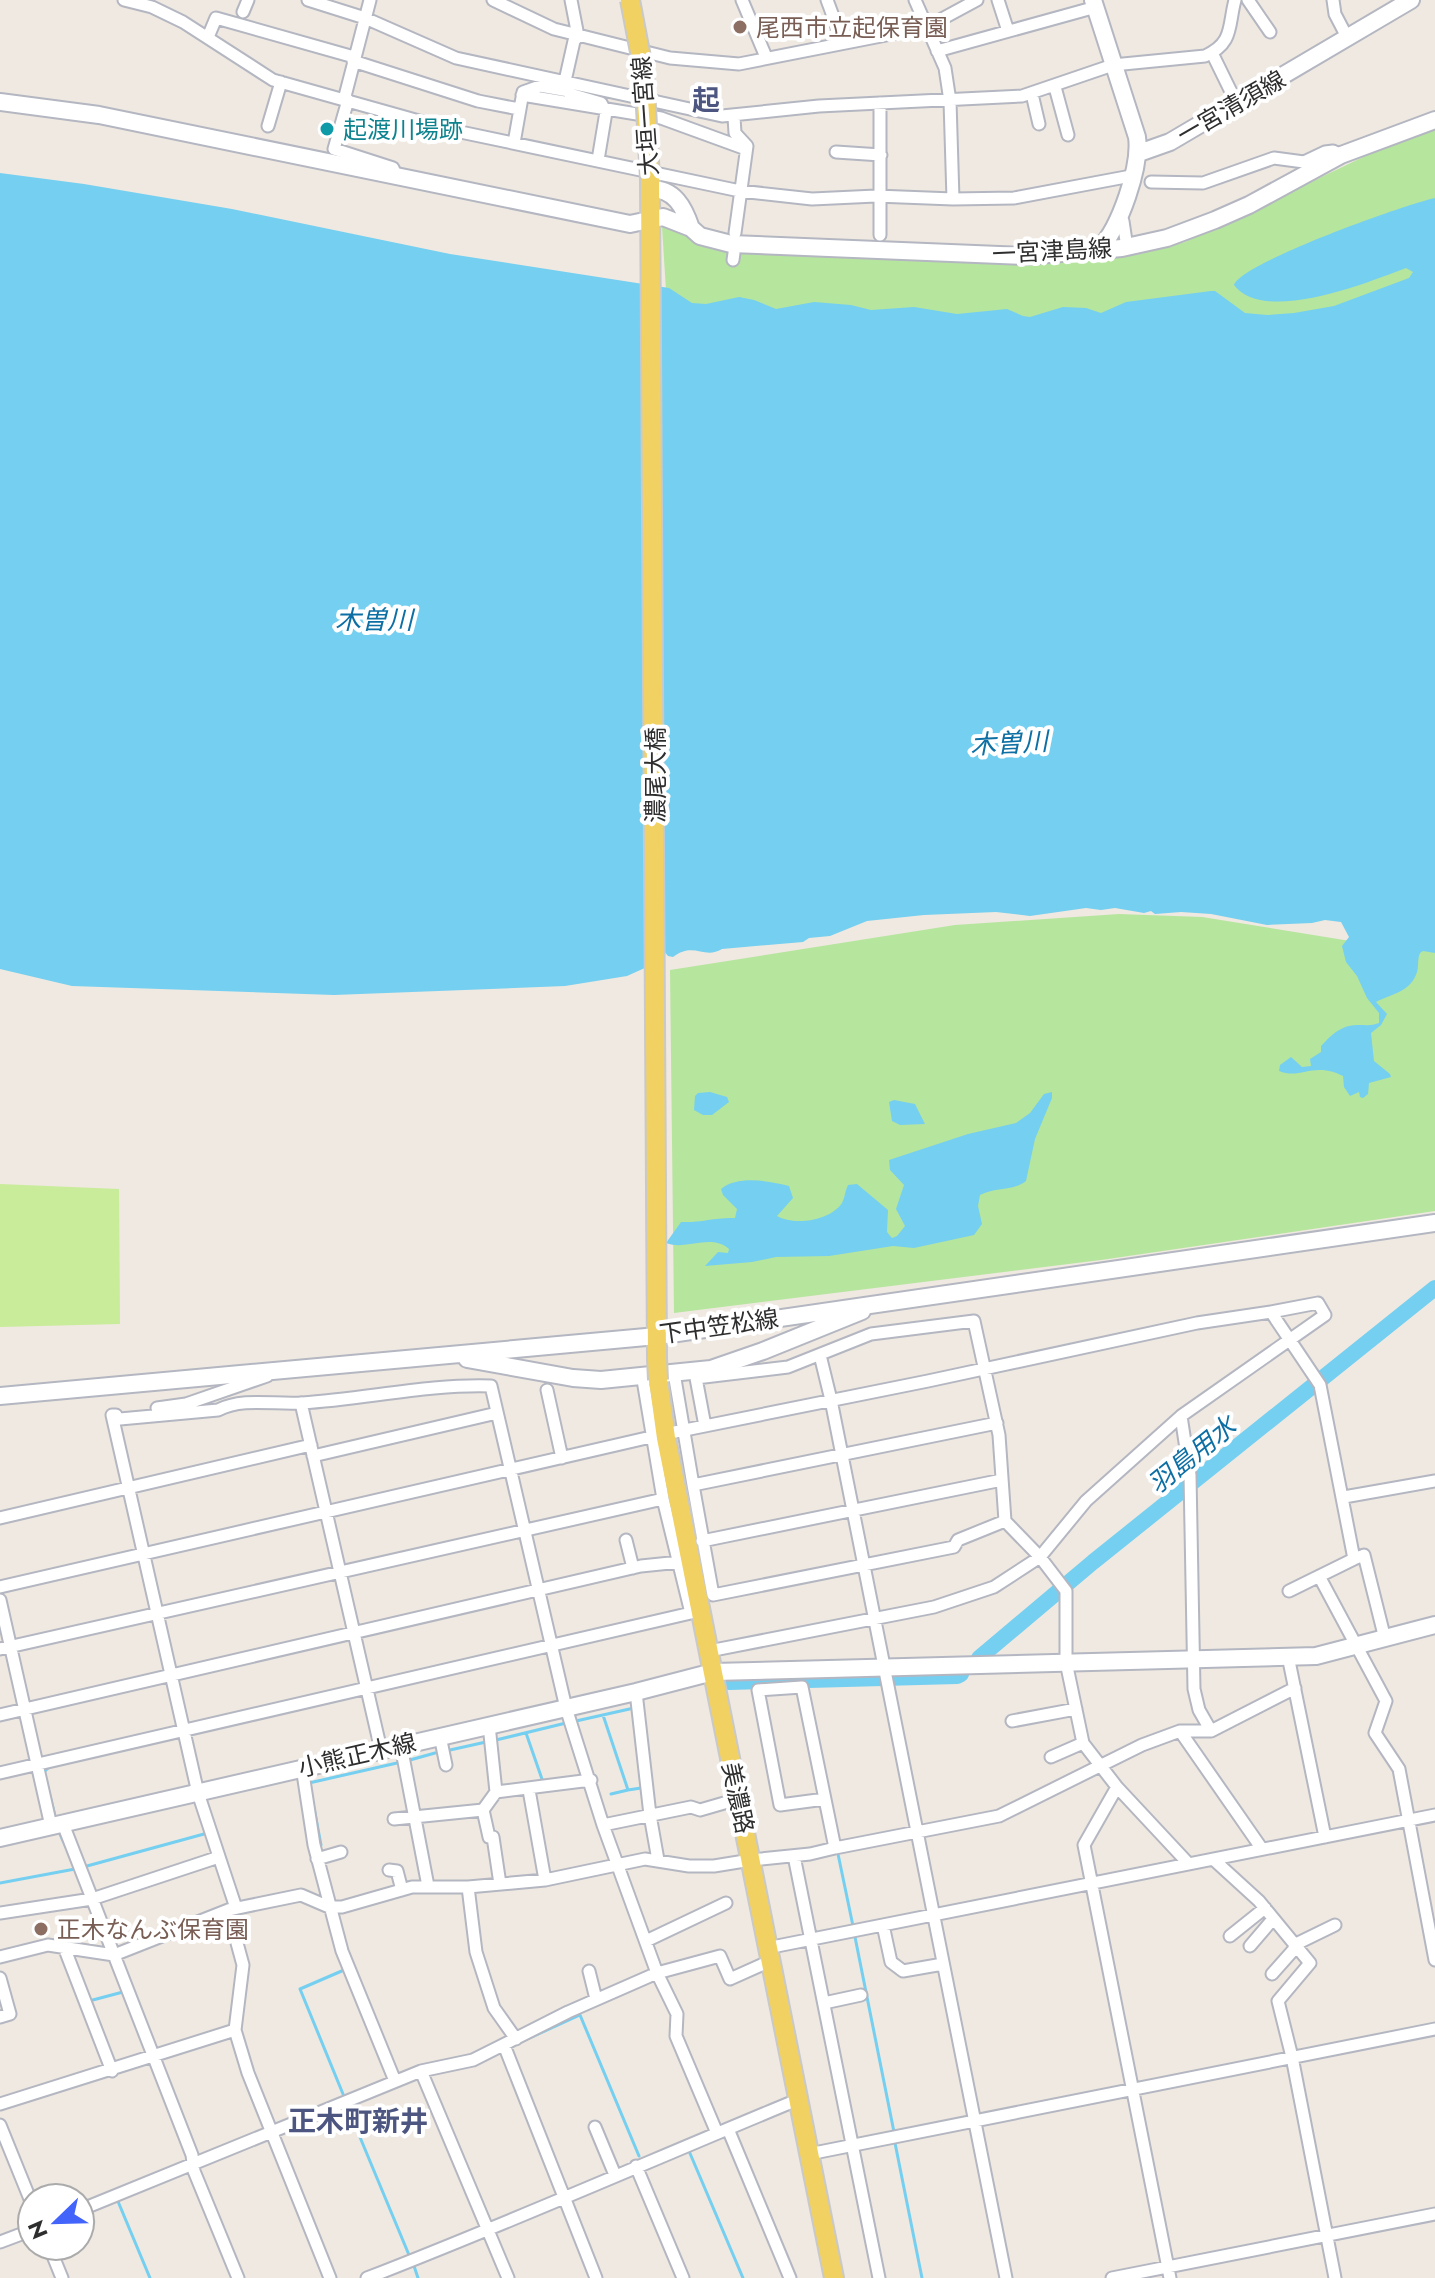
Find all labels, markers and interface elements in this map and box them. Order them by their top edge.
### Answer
place label: 尾西市立起保育園 [756,10,948,45]
marker: 尾西市立起保育園 [731,18,749,36]
street label: 大垣一宮線 [623,55,667,177]
street label: 一宮清須線 [1170,62,1292,152]
district label: 起 [692,80,720,121]
place label: 起渡川場跡 [343,112,463,147]
marker: 起渡川場跡 [318,120,336,138]
street label: 一宮津島線 [991,230,1113,272]
water label: 木曽川 [335,601,416,639]
water label: 木曽川 [969,722,1052,764]
street label: 濃尾大橋 [638,727,673,823]
street label: 下中笠松線 [657,1300,781,1352]
water label: 羽島用水 [1140,1406,1247,1502]
street label: 小熊正木線 [295,1724,419,1786]
street label: 美濃路 [713,1759,763,1837]
place label: 正木なんぶ保育園 [57,1912,249,1947]
marker: 正木なんぶ保育園 [32,1920,50,1938]
district label: 正木町新井 [288,2101,428,2142]
north arrow [16,2182,96,2262]
text: N [19,2216,56,2244]

